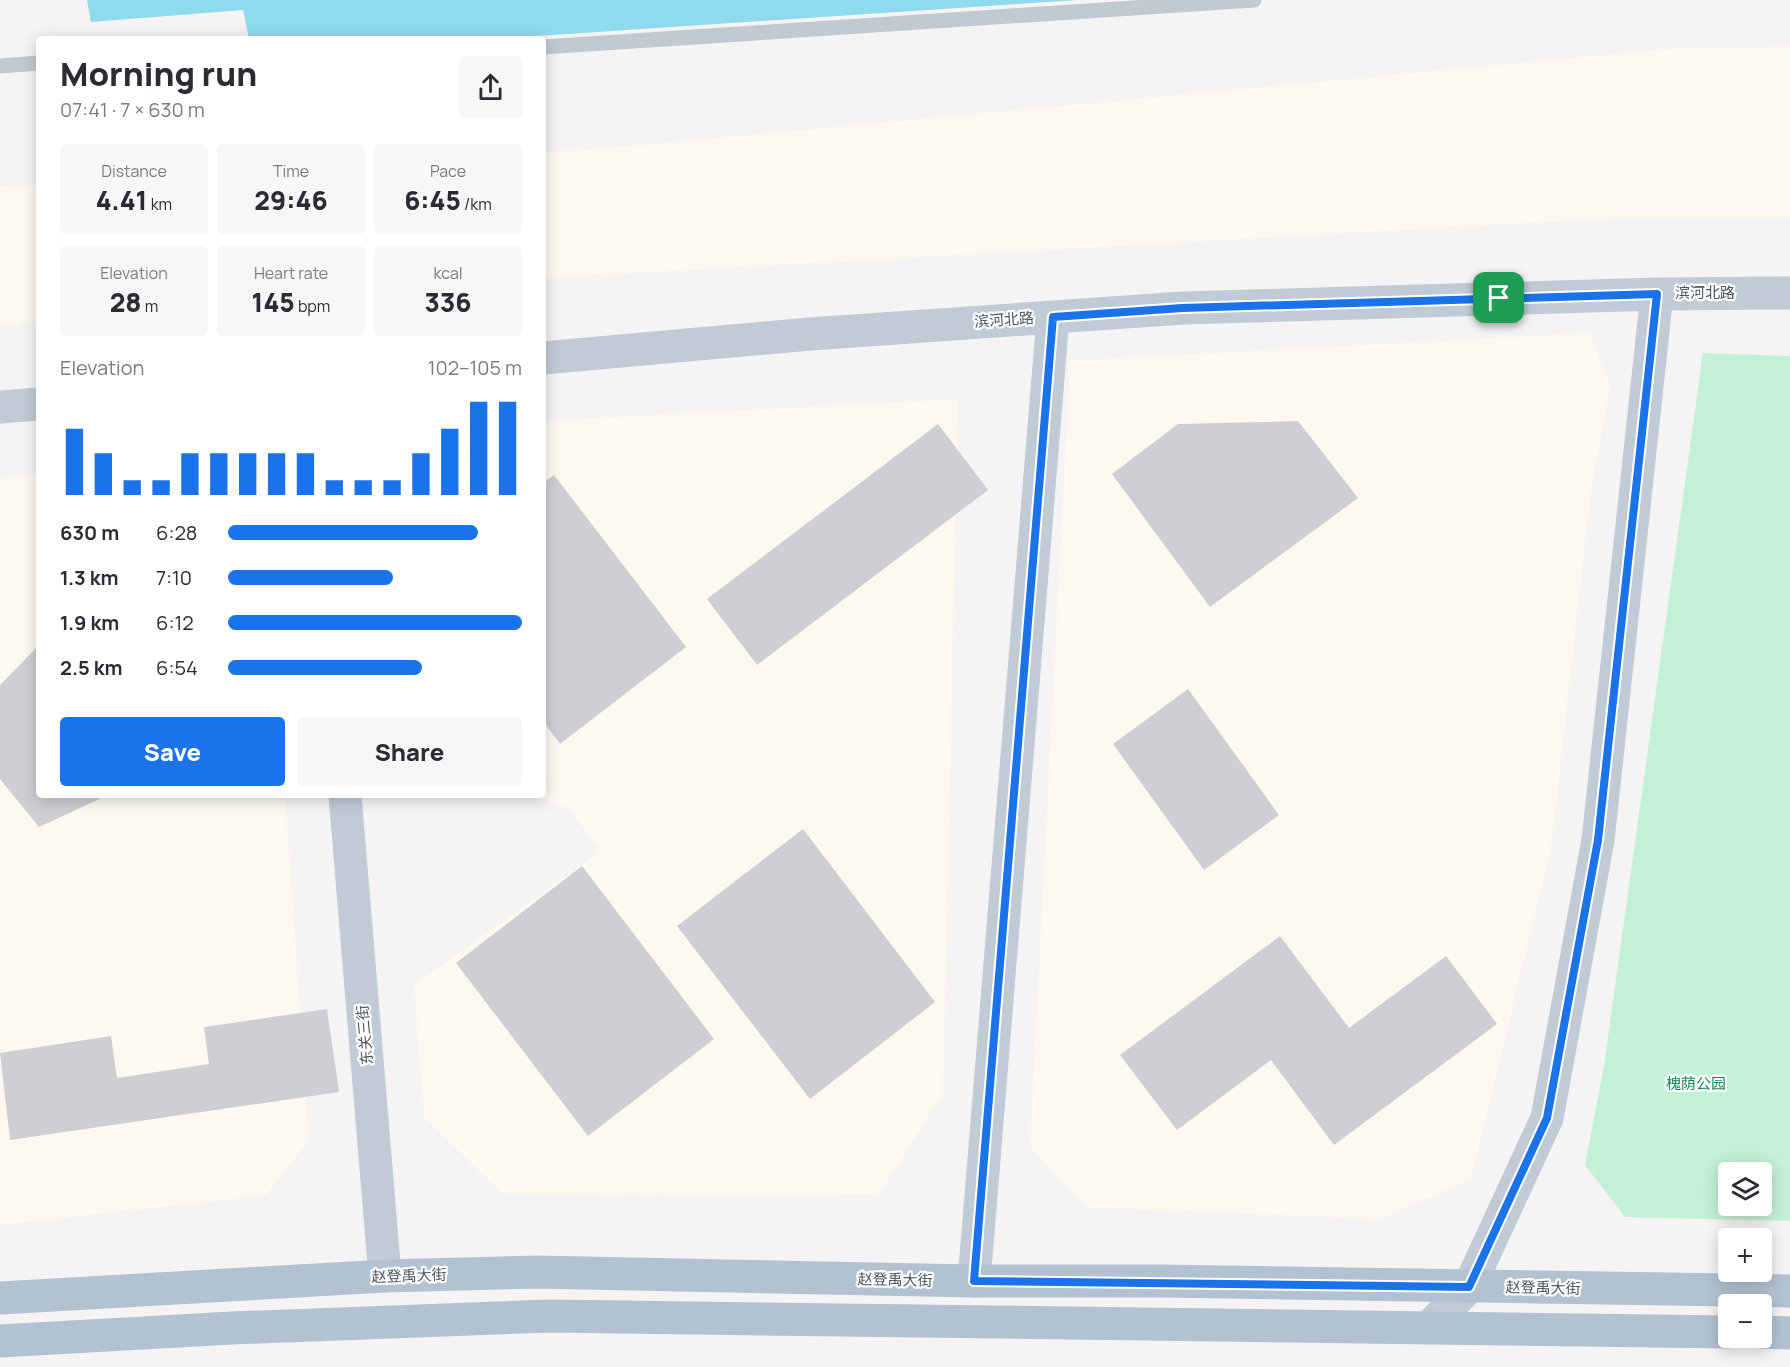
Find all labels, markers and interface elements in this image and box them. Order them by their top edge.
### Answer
text: Morning run [60,51,257,96]
button: share [459,56,522,119]
text: 07:41 · 7 × 630 m [60,96,205,123]
text: Distance [101,160,167,182]
text: Time [273,160,309,182]
text: Pace [430,160,466,182]
text: 4.41 [96,182,147,218]
text: 29:46 [254,182,328,218]
text: 6:45 [404,182,461,218]
text: km [147,193,172,215]
text: /km [461,193,492,215]
text: Elevation [100,262,168,284]
text: Heart rate [254,262,328,284]
text: kcal [433,262,463,284]
pin [1473,272,1524,323]
icon: arrive [1482,281,1515,314]
street label: 滨河北路 [1675,282,1735,303]
text: 28 [110,284,142,320]
text: 145 [252,284,295,320]
text: 336 [425,284,471,320]
text: m [142,295,158,317]
text: bpm [295,295,330,317]
street label: 滨河北路 [973,307,1035,332]
text: Elevation [60,354,144,381]
text: 102–105 m [428,354,522,381]
text: 630 m [60,519,119,546]
text: 6:28 [156,519,197,546]
text: 1.3 km [60,564,118,591]
text: 7:10 [156,564,192,591]
text: 1.9 km [60,609,119,636]
text: 6:12 [156,609,194,636]
text: 2.5 km [60,654,122,681]
text: 6:54 [156,654,198,681]
button: Save [60,717,285,786]
button: Share [297,717,522,786]
street label: 东关三街 [351,1004,378,1066]
park label: 槐荫公园 [1666,1073,1726,1094]
map controls [1718,1162,1772,1348]
button: layers [1718,1162,1772,1216]
button: + [1718,1228,1772,1282]
street label: 赵登禹大街 [371,1264,447,1287]
street label: 赵登禹大街 [857,1268,933,1291]
street label: 赵登禹大街 [1505,1276,1581,1299]
button: − [1718,1294,1772,1348]

